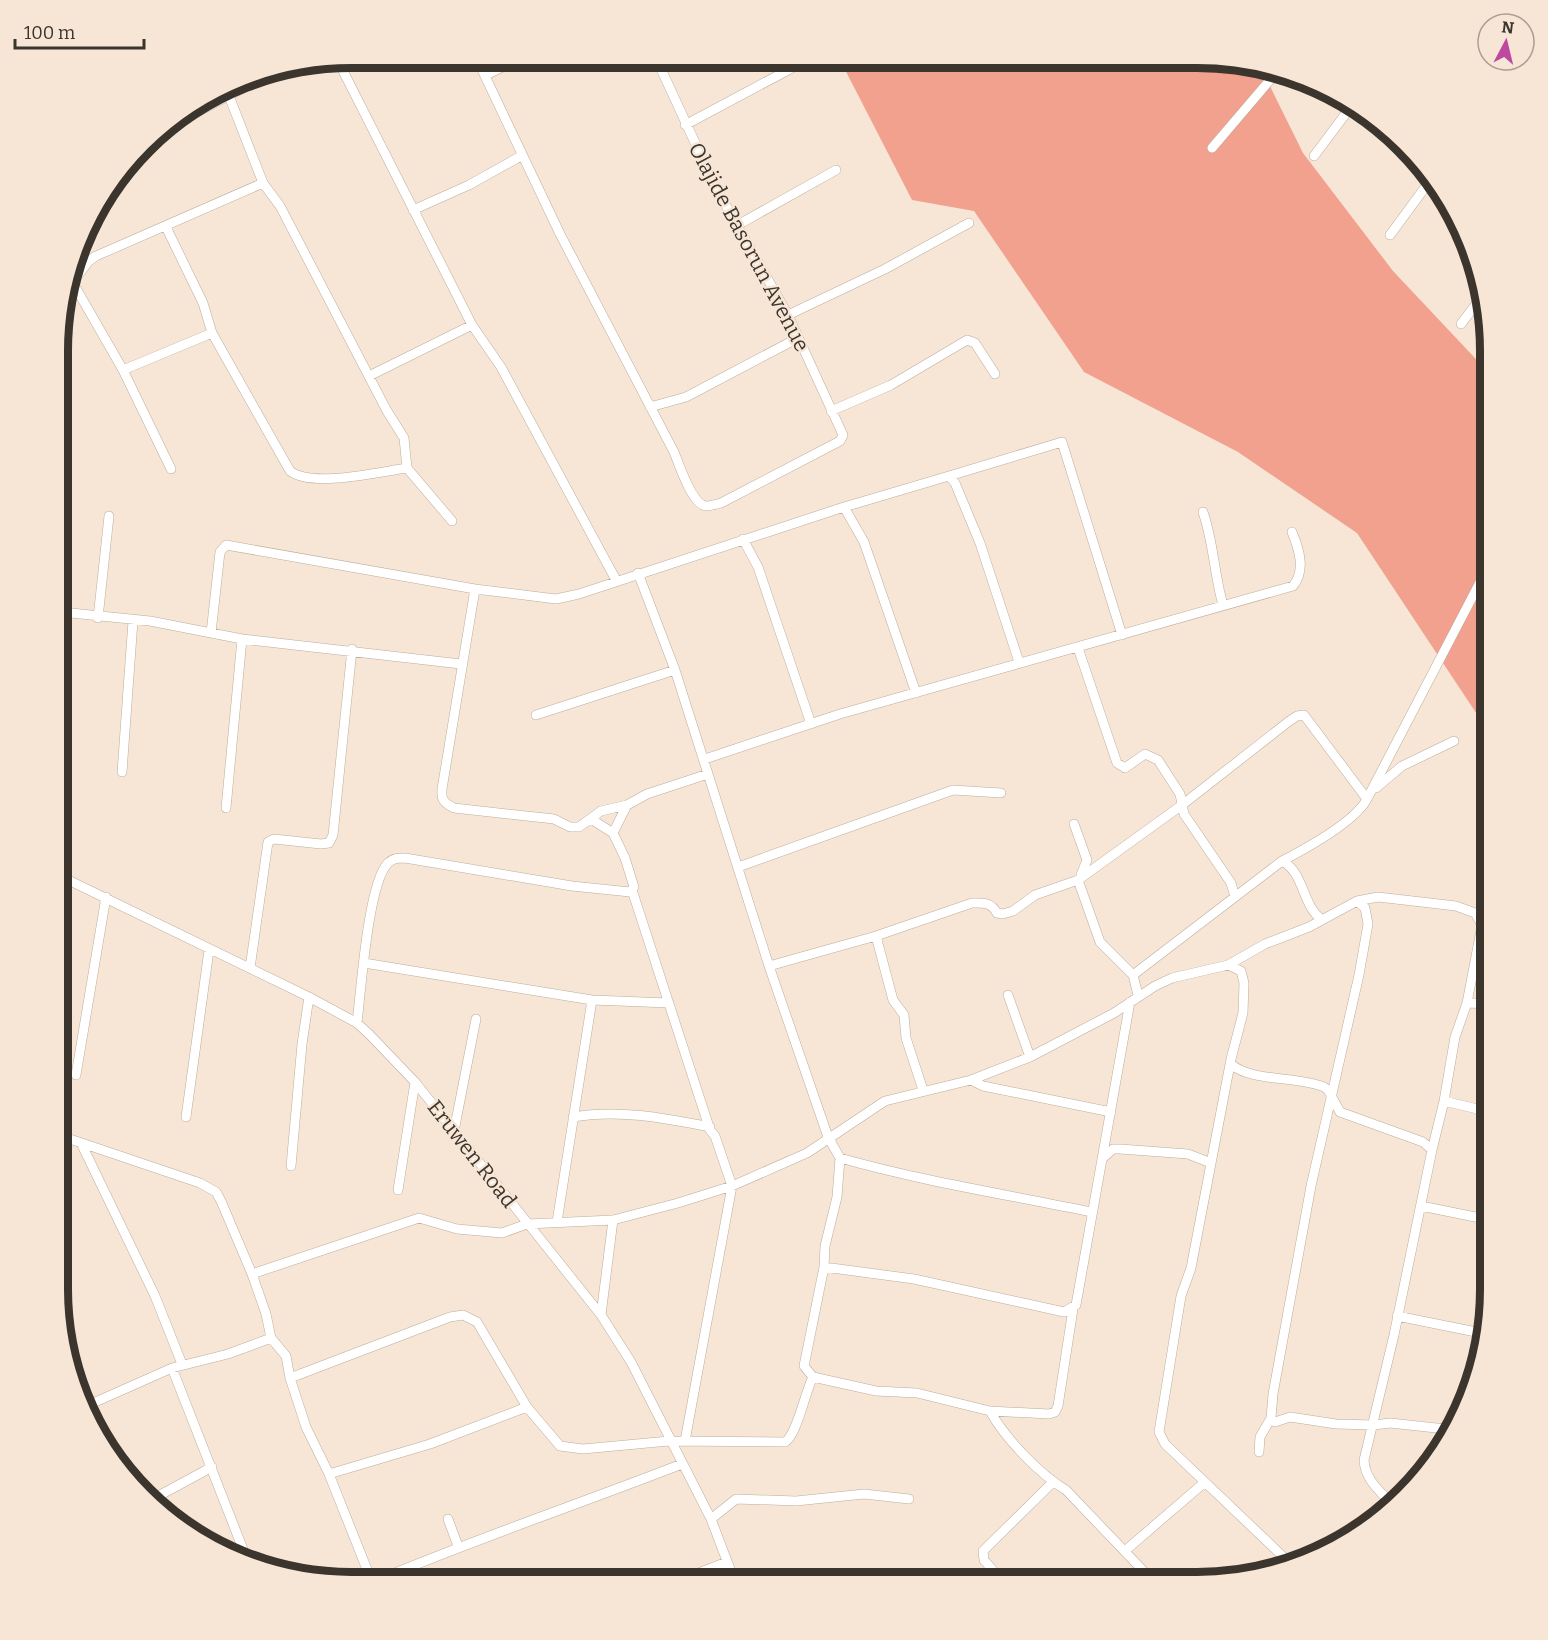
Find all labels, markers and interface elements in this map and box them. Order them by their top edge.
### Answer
scale bar [15,12,144,50]
north arrow [1476,12,1536,72]
text: N [1500,17,1515,38]
text: 100 m [24,22,75,44]
street label: Olajide Basorun Avenue [683,138,815,356]
street label: Eruwen Road [422,1095,522,1213]

